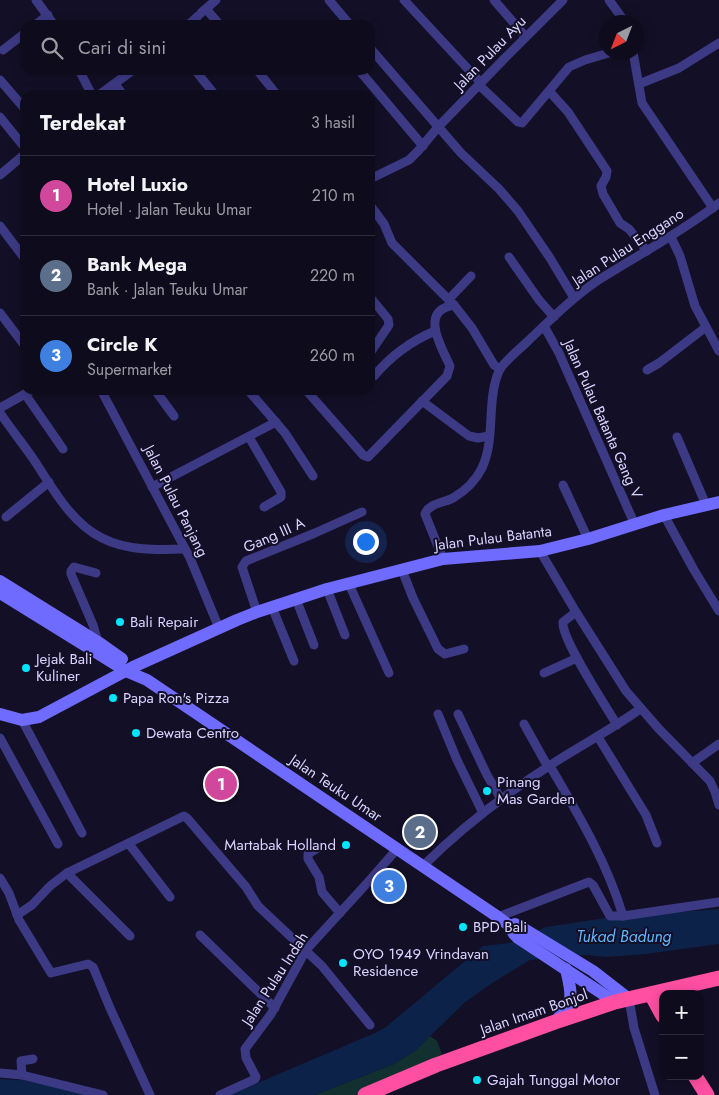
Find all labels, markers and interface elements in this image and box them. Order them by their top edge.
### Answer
street label: Jalan Pulau Ayu [447,11,531,97]
north arrow [599,15,644,60]
search box [20,20,375,75]
icon: search [38,34,66,62]
text: Cari di sini [78,34,166,61]
text: Terdekat [40,108,125,138]
text: 3 hasil [311,111,355,134]
text: Hotel Luxio [87,171,188,198]
text: 1 [52,184,60,207]
text: 210 m [312,184,355,207]
text: Hotel · Jalan Teuku Umar [87,198,252,221]
street label: Jalan Pulau Enggano [566,203,688,292]
text: Bank Mega [87,251,187,278]
text: 2 [51,264,61,287]
text: 220 m [310,264,355,287]
text: Bank · Jalan Teuku Umar [87,278,248,301]
text: Circle K [87,331,157,358]
street label: Jalan Pulau Batanta Gang V [557,334,648,502]
text: 3 [51,344,61,367]
text: 260 m [310,344,355,367]
text: Supermarket [87,358,172,381]
street label: Jalan Pulau Panjang [137,439,214,561]
street label: Gang III A [240,512,308,558]
street label: Jalan Pulau Batanta [431,520,553,556]
your location [353,529,379,555]
place label: Bali Repair [130,611,199,633]
marker: Bali Repair [114,616,126,628]
place label: Jejak Bali Kuliner [34,648,92,687]
marker: Jejak Bali Kuliner [20,662,32,674]
place label: Papa Ron's Pizza [123,687,229,709]
marker: Papa Ron's Pizza [107,692,119,704]
place label: Dewata Centro [146,722,239,744]
marker: Dewata Centro [130,727,142,739]
street label: Jalan Teuku Umar [284,748,387,828]
pin: 1 [205,765,237,803]
place label: Pinang Mas Garden [497,771,575,810]
marker: Pinang Mas Garden [481,785,493,797]
pin: 2 [404,813,436,851]
place label: Martabak Holland [224,834,336,856]
marker: Martabak Holland [340,839,352,851]
pin: 3 [373,867,405,905]
place label: BPD Bali [473,916,527,938]
marker: BPD Bali [457,921,469,933]
water label: Tukad Badung [577,925,672,948]
street label: Jalan Pulau Indah [235,928,314,1032]
place label: OYO 1949 Vrindavan Residence [353,943,489,982]
marker: OYO 1949 Vrindavan Residence [337,957,349,969]
street label: Jalan Imam Bonjol [475,983,591,1041]
map controls [659,990,704,1080]
button: + [659,990,704,1035]
button: − [659,1035,704,1080]
place label: Gajah Tunggal Motor [487,1069,621,1091]
marker: Gajah Tunggal Motor [471,1074,483,1086]

